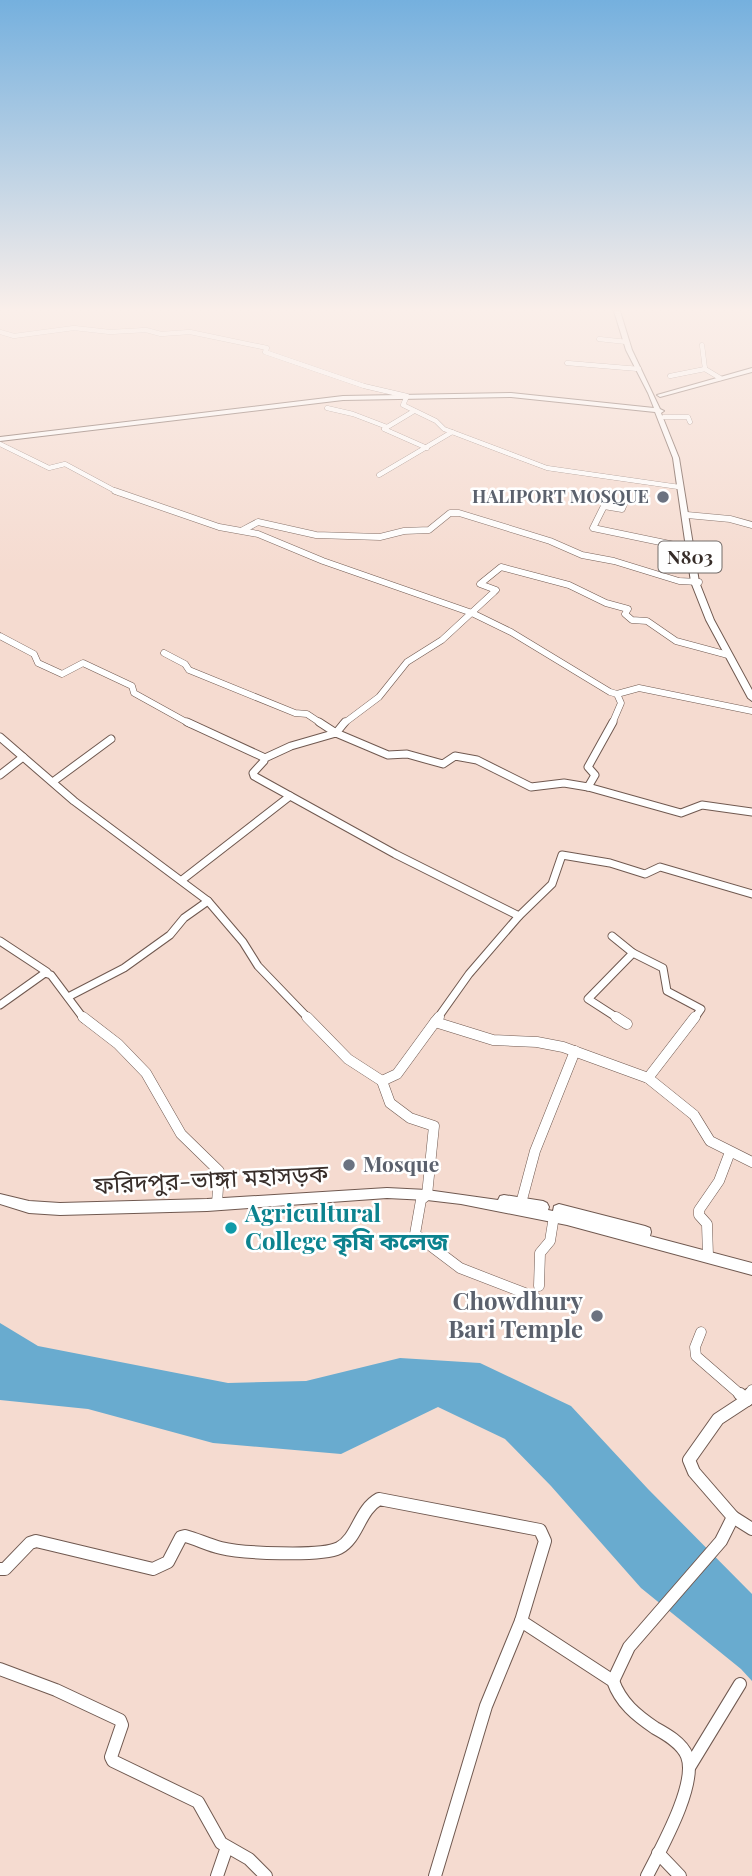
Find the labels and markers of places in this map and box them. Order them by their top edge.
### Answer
place label: HALIPORT MOSQUE [472,484,649,508]
marker: HALIPORT MOSQUE [655,489,671,505]
place label: Mosque [363,1149,439,1177]
marker: Mosque [341,1157,357,1173]
place label: Agricultural College কৃষি কলেজ [244,1196,449,1257]
marker: Agricultural College কৃষি কলেজ [223,1220,239,1236]
place label: Chowdhury Bari Temple [448,1284,584,1344]
marker: Chowdhury Bari Temple [589,1308,605,1324]

